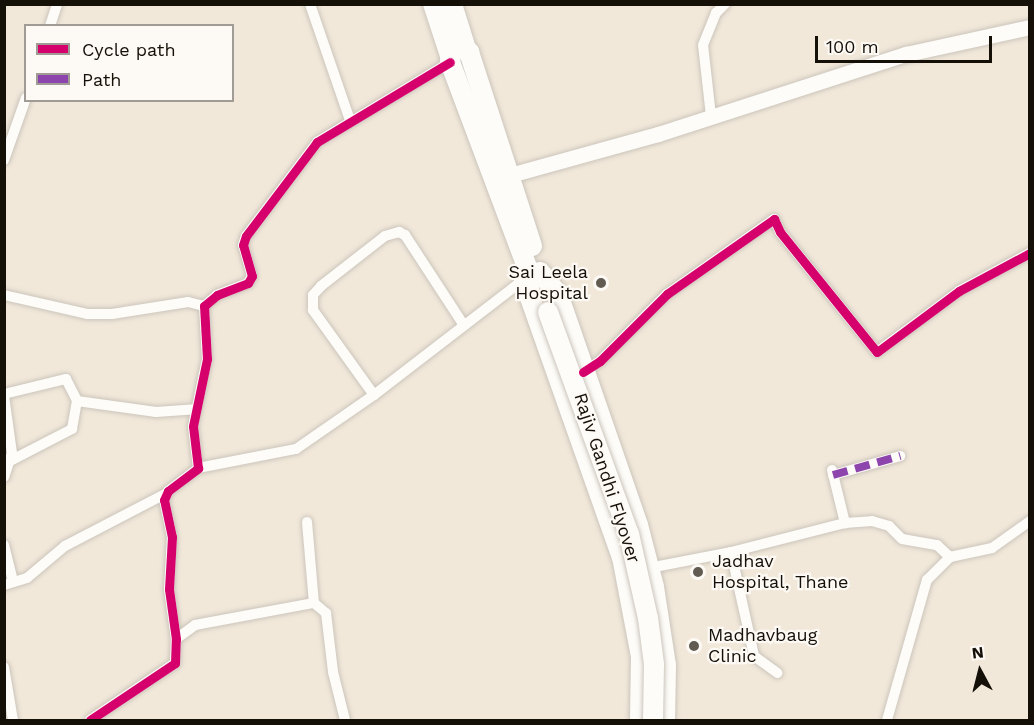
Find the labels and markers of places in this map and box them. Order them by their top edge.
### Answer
place label: Sai Leela Hospital [509,262,588,304]
marker: Sai Leela Hospital [592,274,610,292]
place label: Jadhav Hospital, Thane [712,551,849,594]
marker: Jadhav Hospital, Thane [689,563,707,581]
place label: Madhavbaug Clinic [708,625,817,668]
marker: Madhavbaug Clinic [685,637,703,655]

